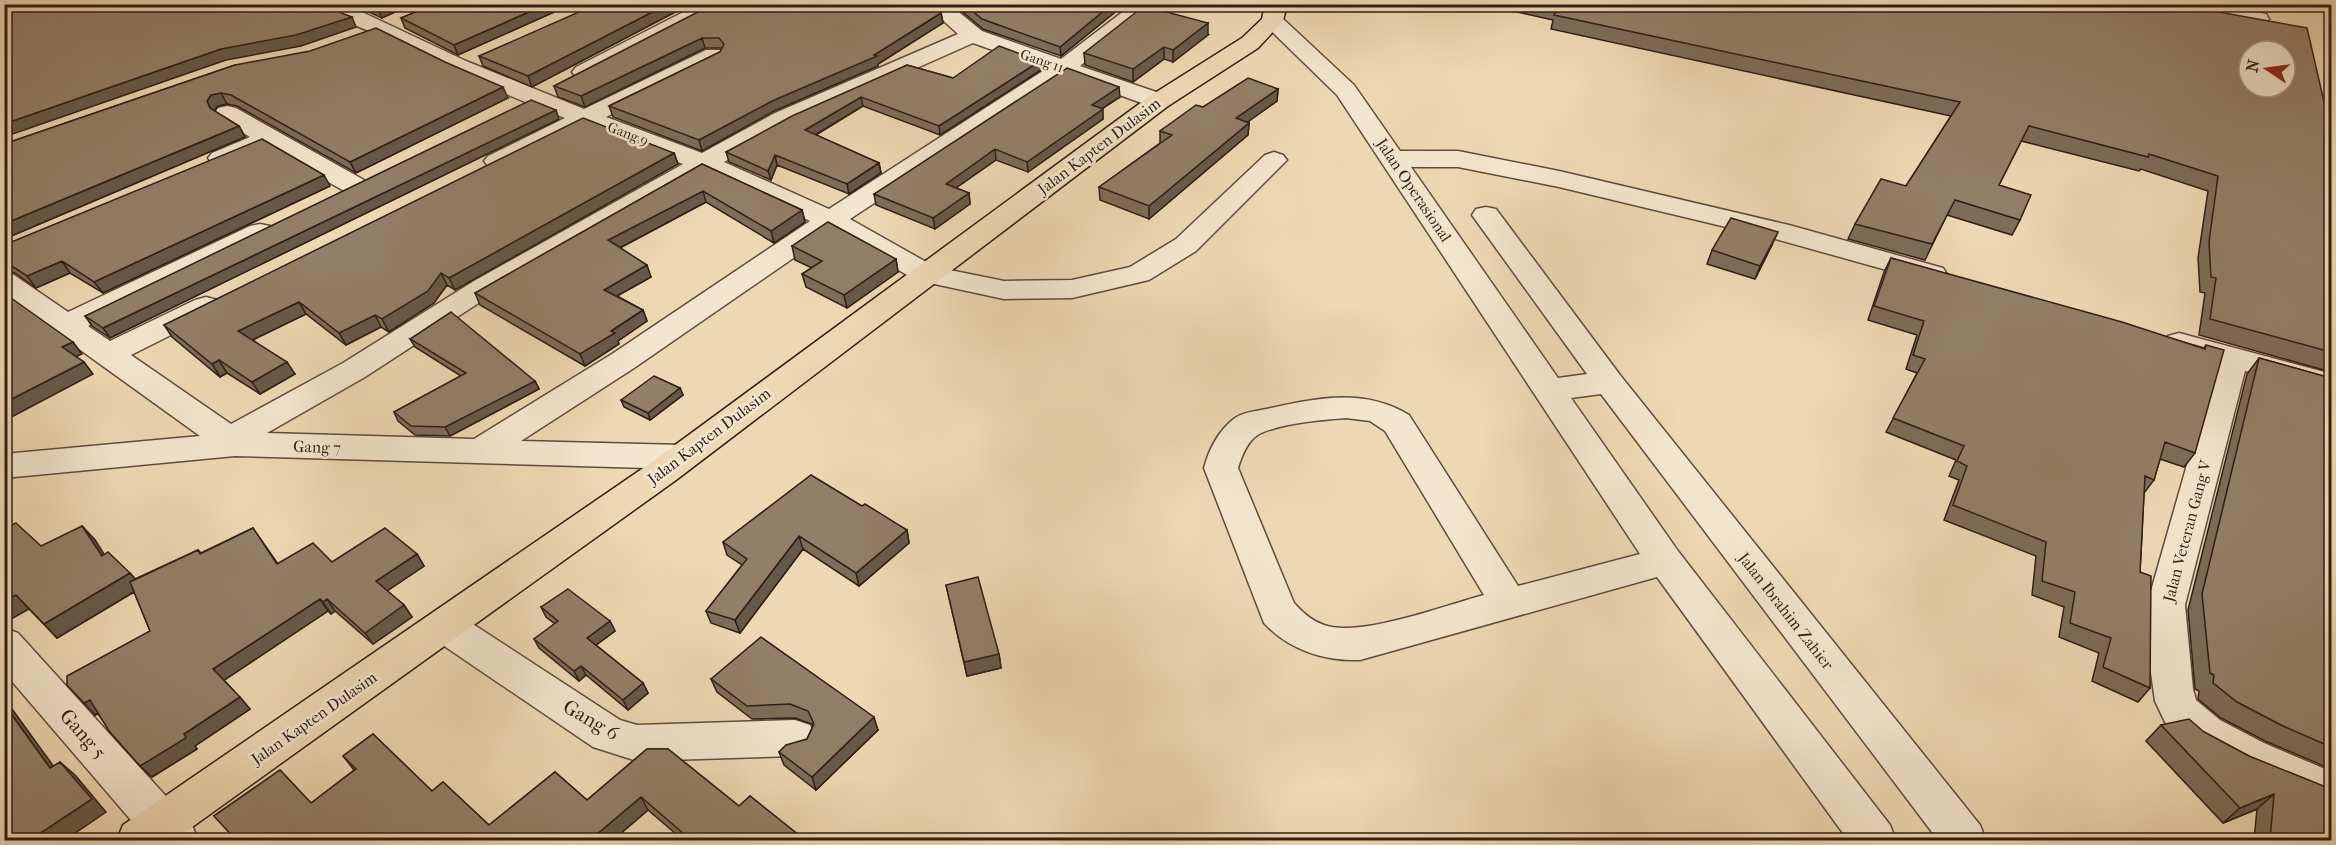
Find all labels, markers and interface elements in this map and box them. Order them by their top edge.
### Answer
north arrow [2237,39,2297,99]
street label: Gang 11 [1018,46,1066,76]
text: N [2242,57,2264,74]
street label: Jalan Kapten Dulasim [1032,93,1165,200]
street label: Gang 9 [605,118,651,150]
street label: Jalan Operasional [1371,133,1456,246]
street label: Jalan Kapten Dulasim [642,383,775,490]
street label: Gang 7 [293,437,341,457]
street label: Jalan Veteran Gang V [2158,457,2215,606]
street label: Jalan Ibrahim Zahier [1733,547,1838,673]
street label: Jalan Kapten Dulasim [246,667,381,770]
street label: Gang 6 [559,695,623,745]
street label: Gang 5 [55,704,111,764]

